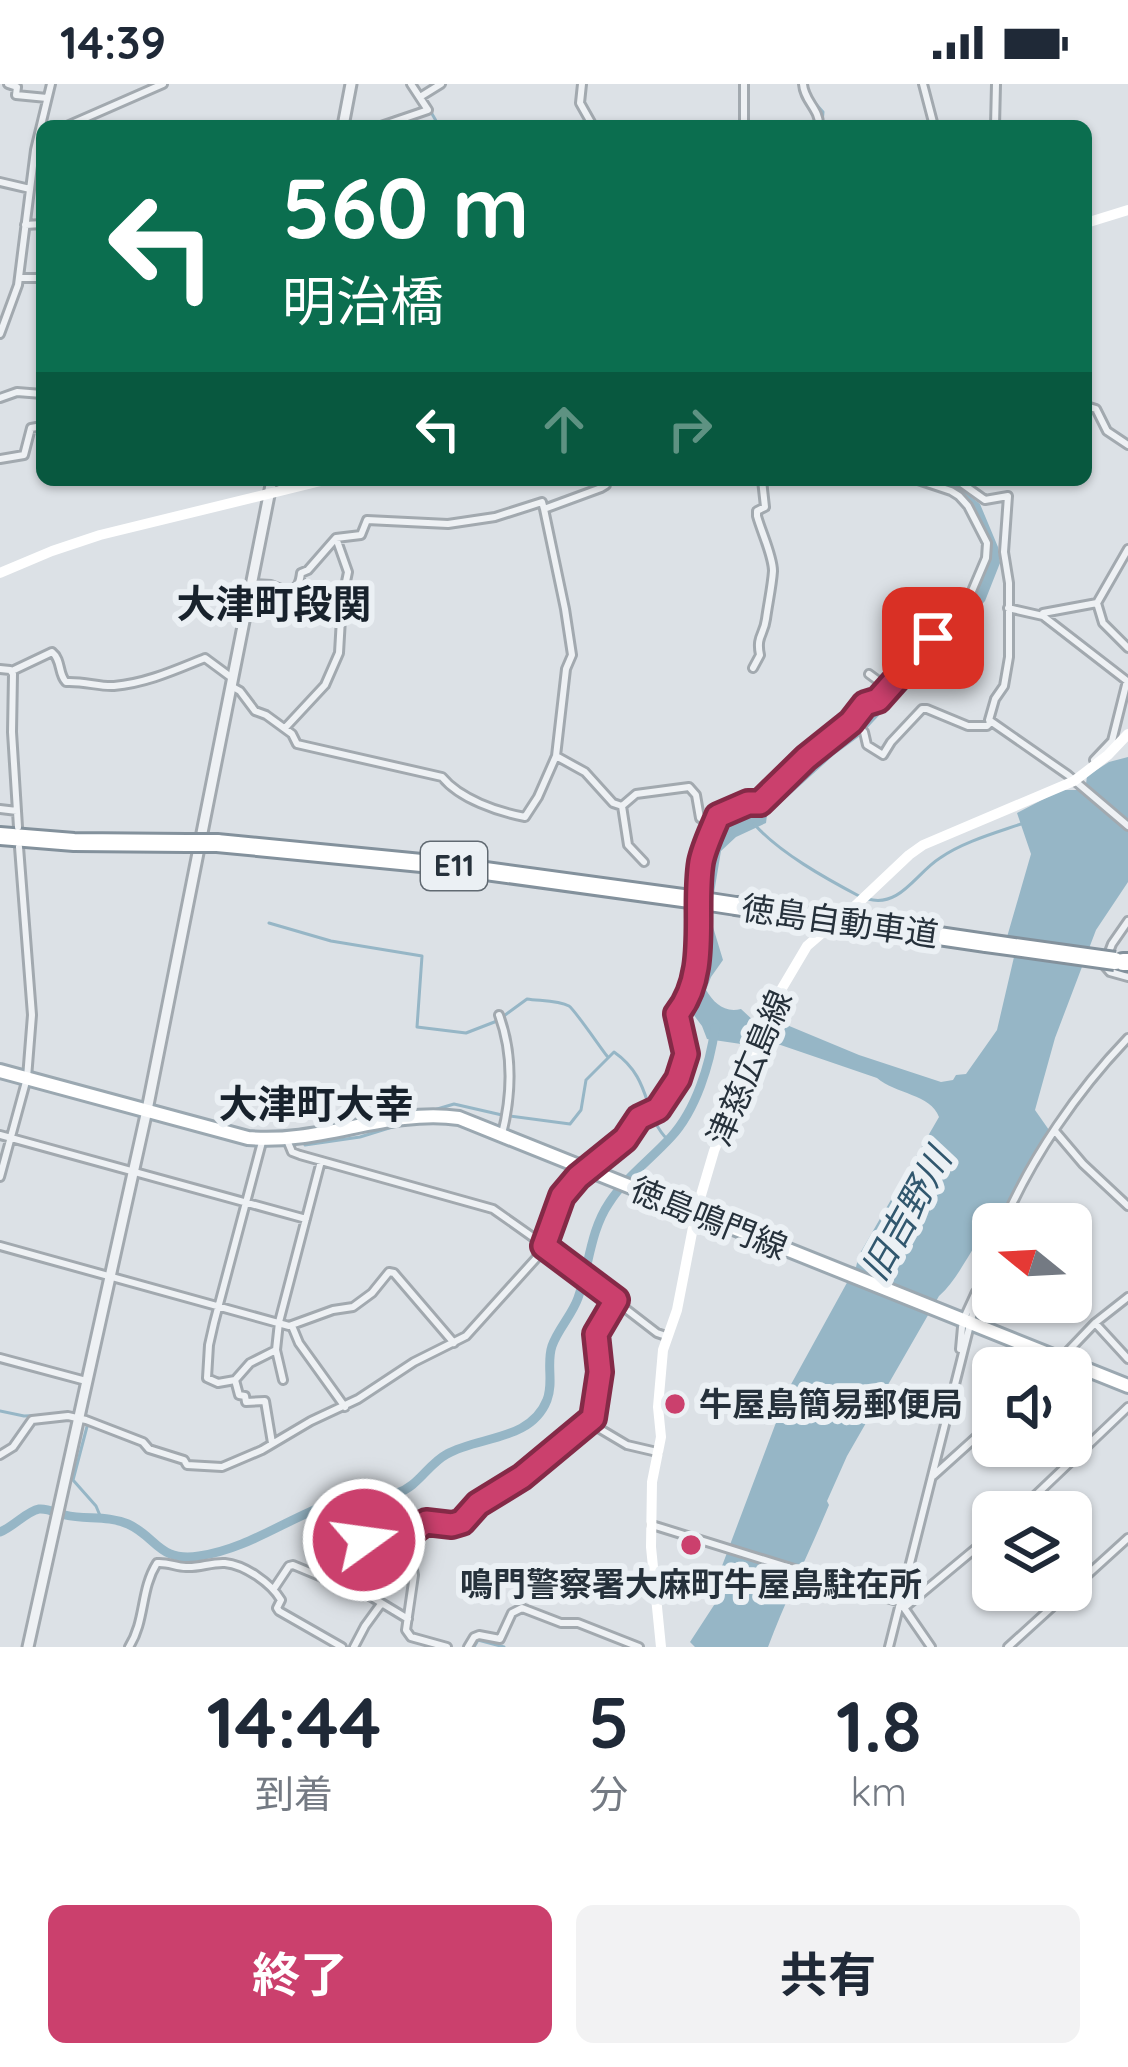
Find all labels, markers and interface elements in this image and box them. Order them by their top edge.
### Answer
text: 14:39 [60,14,166,70]
text: 560 m [282,154,529,259]
icon: left [84,168,240,324]
text: 明治橋 [282,267,444,335]
icon: left [405,396,471,462]
icon: ahead [531,396,597,462]
icon: right [657,396,723,462]
district label: 大津町段関 [176,579,372,628]
pin [882,587,984,689]
icon: arrive [900,605,966,671]
road number: E11 [421,842,487,890]
street label: 徳島自動車道 [739,886,941,955]
street label: 津慈広島線 [697,984,800,1152]
district label: 大津町大幸 [218,1079,414,1128]
water label: 旧吉野川 [851,1136,962,1288]
street label: 徳島鳴門線 [625,1168,793,1267]
north arrow [972,1203,1092,1323]
map controls [972,1203,1092,1611]
button: sound [972,1347,1092,1467]
place label: 牛屋島簡易郵便局 [699,1383,963,1424]
marker: 牛屋島簡易郵便局 [662,1391,688,1417]
position arrow [301,1477,427,1603]
button: layers [972,1491,1092,1611]
marker: 鳴門警察署大麻町牛屋島駐在所 [678,1532,704,1558]
place label: 鳴門警察署大麻町牛屋島駐在所 [460,1563,922,1604]
text: 14:44 [207,1676,381,1766]
text: 5 [588,1676,629,1766]
text: 1.8 [836,1680,921,1770]
text: km [850,1767,907,1816]
text: 到着 [255,1769,333,1818]
text: 分 [589,1769,628,1818]
button: 終了 [48,1905,552,2043]
button: 共有 [576,1905,1080,2043]

